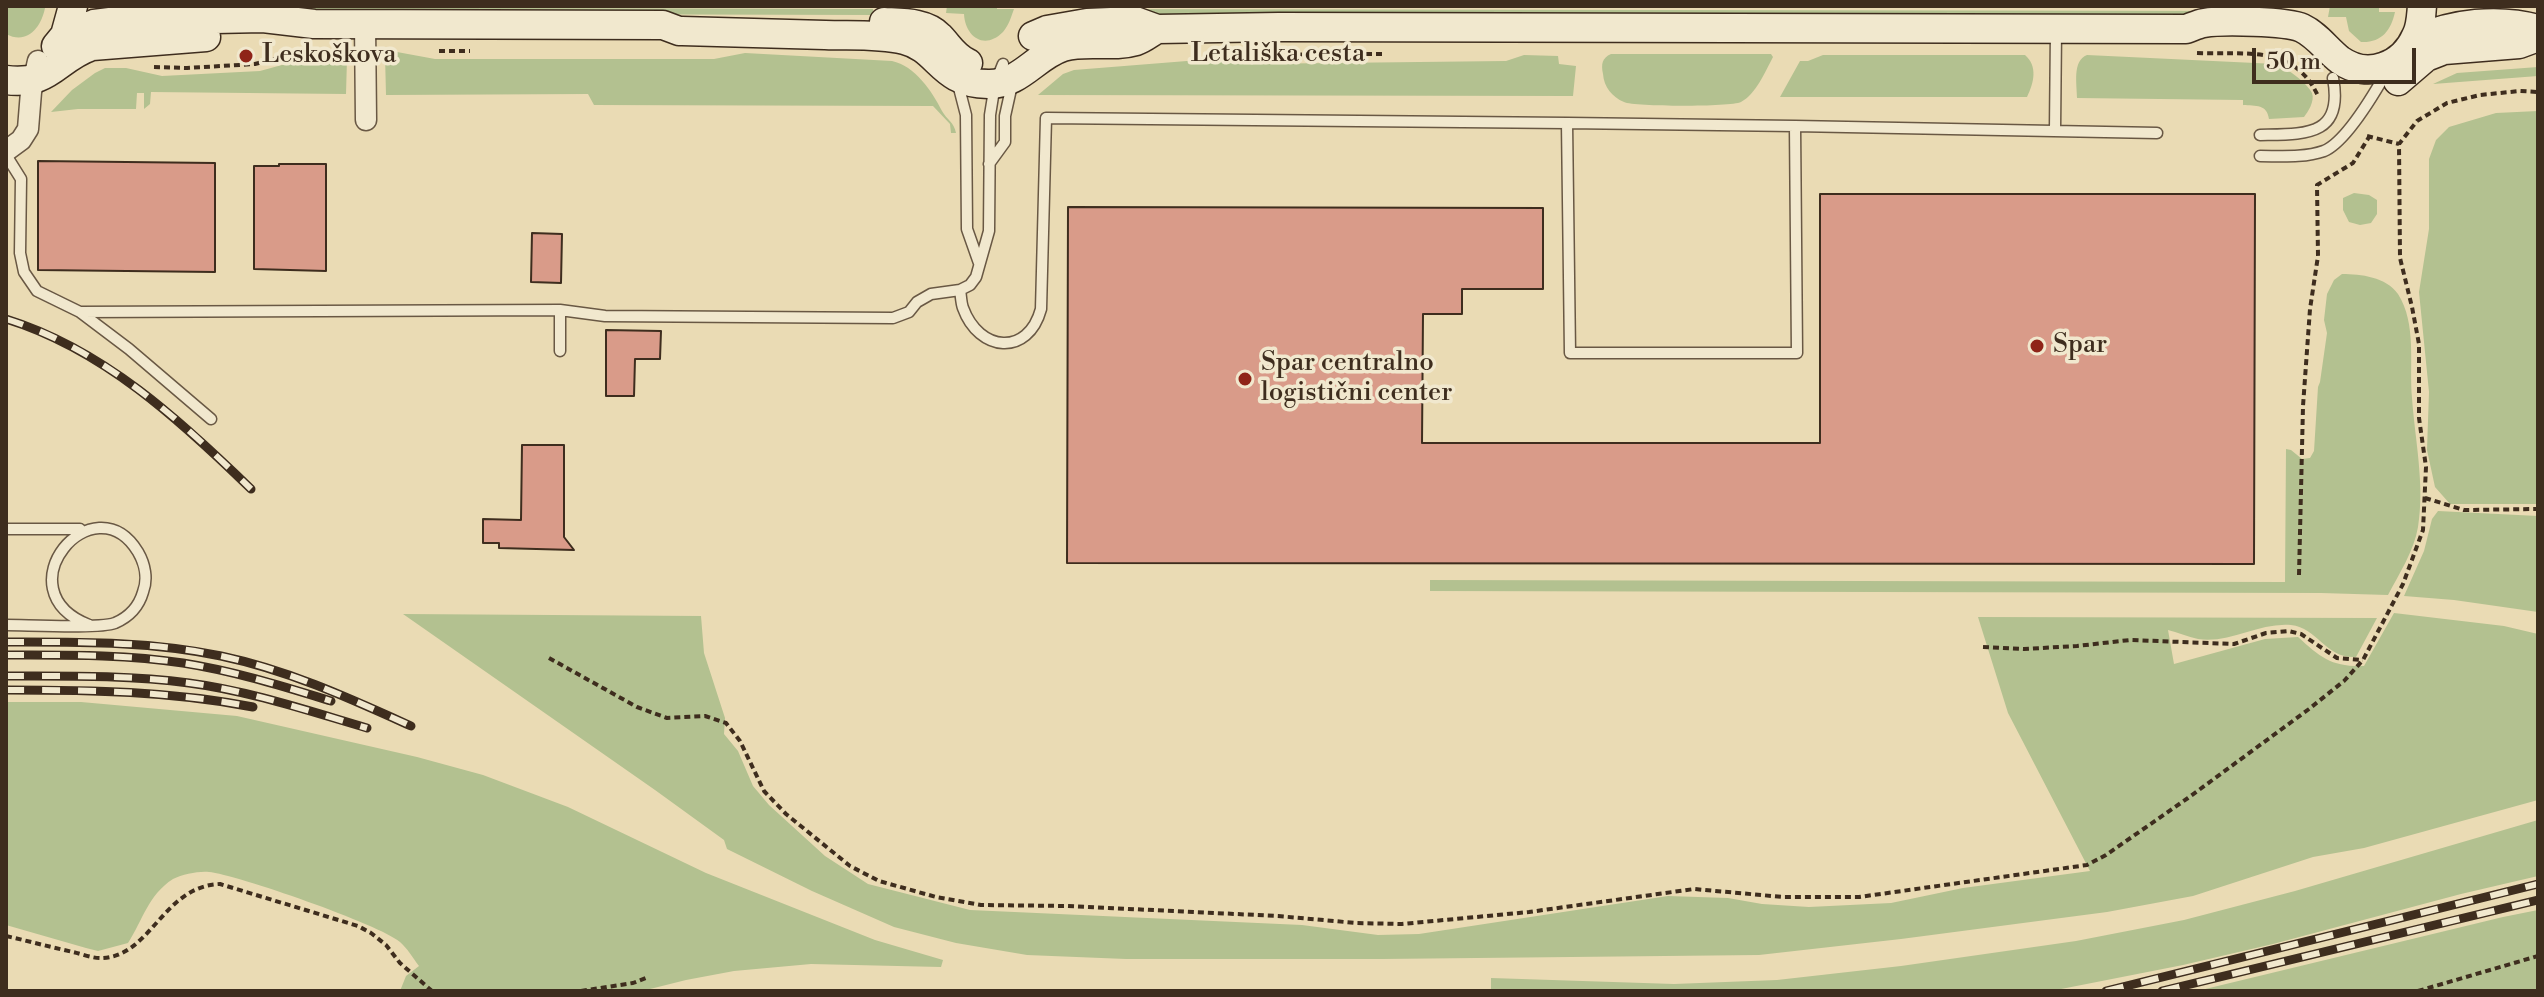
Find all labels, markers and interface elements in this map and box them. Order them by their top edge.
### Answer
scale bar [2256,32,2420,82]
street label: Letališka cesta [1191,39,1365,71]
place label: Leskoškova [262,40,396,72]
marker: Leskoškova [237,47,255,65]
text: 50 m [2266,47,2321,77]
place label: Spar [2053,330,2107,362]
marker: Spar [2028,337,2046,355]
place label: Spar centralno logistični center [1261,348,1452,410]
marker: Spar centralno logistični center [1236,370,1254,388]

